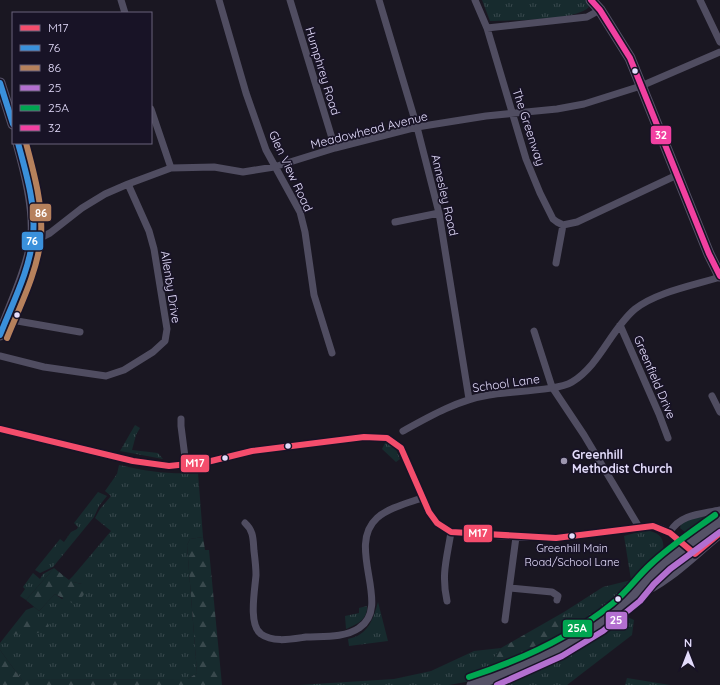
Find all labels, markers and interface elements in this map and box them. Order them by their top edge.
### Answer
legend [12,12,152,144]
text: M17 [48,20,69,35]
street label: Humphrey Road [302,25,344,117]
text: 76 [48,40,61,55]
text: 86 [48,60,61,75]
unlabelled marker [630,66,640,76]
text: 25 [48,80,61,95]
street label: The Greenway [509,86,549,168]
text: 25A [48,100,69,115]
street label: Meadowhead Avenue [309,108,429,152]
text: 32 [48,120,61,135]
line badge: 32 [650,125,672,145]
street label: Glen View Road [266,128,316,214]
text: 32 [655,128,667,142]
street label: Annesley Road [428,153,462,237]
line badge: 86 [29,203,52,222]
text: 86 [35,206,47,220]
line badge: 76 [21,231,44,251]
text: 76 [26,234,38,248]
street label: Allenby Drive [158,250,184,324]
unlabelled marker [12,310,22,320]
street label: Greenfield Drive [631,333,679,421]
street label: School Lane [471,371,541,395]
unlabelled marker [283,441,293,451]
place label: Greenhill Methodist Church [572,447,673,476]
unlabelled marker [220,453,230,463]
line badge: M17 [180,454,210,473]
text: M17 [185,456,205,470]
marker: Greenhill Methodist Church [559,456,569,466]
line badge: M17 [463,524,493,543]
text: M17 [468,526,488,540]
marker: Greenhill Main Road/School Lane [567,531,577,541]
place label: Greenhill Main Road/School Lane [524,541,620,569]
unlabelled marker [613,594,623,604]
line badge: 25 [605,611,628,630]
text: 25 [610,613,622,627]
line badge: 25A [562,619,593,638]
text: 25A [567,621,587,635]
north arrow [668,633,708,673]
text: N [684,636,692,650]

